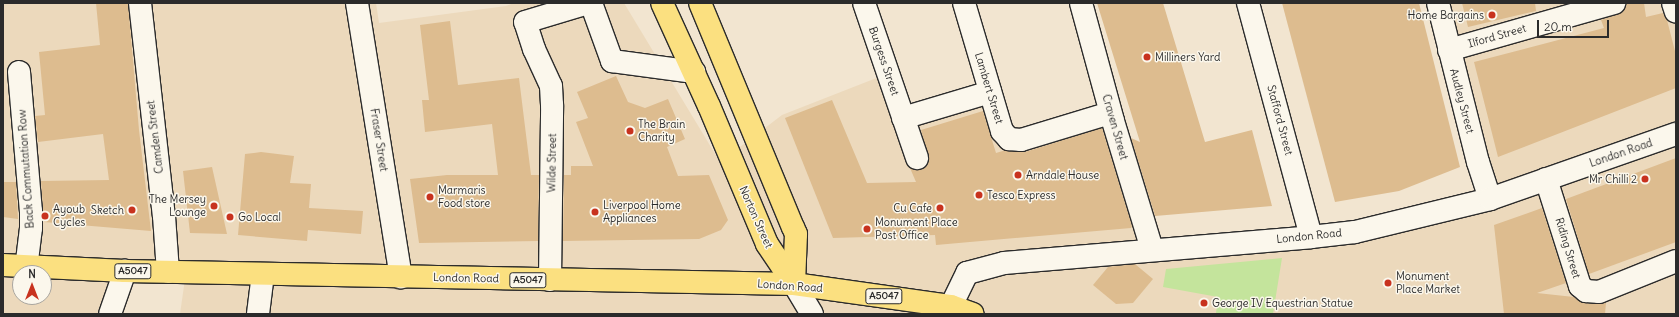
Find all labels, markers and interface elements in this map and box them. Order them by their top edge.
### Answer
place label: Home Bargains [1408,8,1484,22]
marker: Home Bargains [1487,10,1497,20]
scale bar [1539,12,1611,38]
text: 20 m [1544,19,1572,34]
street label: Ilford Street [1466,21,1528,51]
street label: Burgess Street [866,25,902,97]
place label: Milliners Yard [1155,50,1221,64]
street label: Lambert Street [972,51,1006,125]
marker: Milliners Yard [1142,52,1152,62]
street label: Audley Street [1447,67,1477,135]
street label: Stafford Street [1264,84,1296,156]
street label: Craven Street [1099,93,1131,161]
street label: Camden Street [144,100,166,174]
street label: Fraser Street [367,107,391,173]
street label: Back Commutation Row [15,109,37,229]
place label: The Brain Charity [638,118,685,144]
marker: The Brain Charity [625,126,635,136]
street label: Wilde Street [545,133,559,193]
street label: London Road [1588,136,1654,170]
place label: Arndale House [1026,168,1099,182]
marker: Arndale House [1013,170,1023,180]
place label: Mr Chilli 2 [1589,172,1637,186]
marker: Mr Chilli 2 [1640,174,1650,184]
place label: Marmaris Food store [438,184,490,210]
street label: Norton Street [736,184,776,250]
place label: Tesco Express [987,188,1055,202]
marker: Tesco Express [974,190,984,200]
marker: Marmaris Food store [425,192,435,202]
place label: The Mersey Lounge [149,193,206,219]
place label: Liverpool Home Appliances [603,199,681,225]
marker: The Mersey Lounge [209,201,219,211]
place label: Cu Cafe [893,201,932,215]
place label: Ayoub Cycles [53,203,85,229]
place label: Sketch [91,203,124,217]
marker: Cu Cafe [935,203,945,213]
marker: Sketch [127,205,137,215]
marker: Liverpool Home Appliances [590,207,600,217]
place label: Go Local [238,210,281,224]
marker: Ayoub Cycles [40,211,50,221]
marker: Go Local [225,212,235,222]
place label: Monument Place Post Office [875,216,958,242]
street label: Riding Street [1552,216,1584,280]
marker: Monument Place Post Office [862,224,872,234]
street label: London Road [1276,226,1342,246]
road number: A5047 [114,263,152,279]
north arrow [12,265,52,305]
text: N [28,267,36,281]
place label: Monument Place Market [1396,270,1460,296]
street label: London Road [433,271,499,285]
road number: A5047 [509,272,547,288]
street label: London Road [757,277,823,295]
marker: Monument Place Market [1383,278,1393,288]
road number: A5047 [865,288,903,304]
place label: George IV Equestrian Statue [1212,296,1353,310]
marker: George IV Equestrian Statue [1199,298,1209,308]

